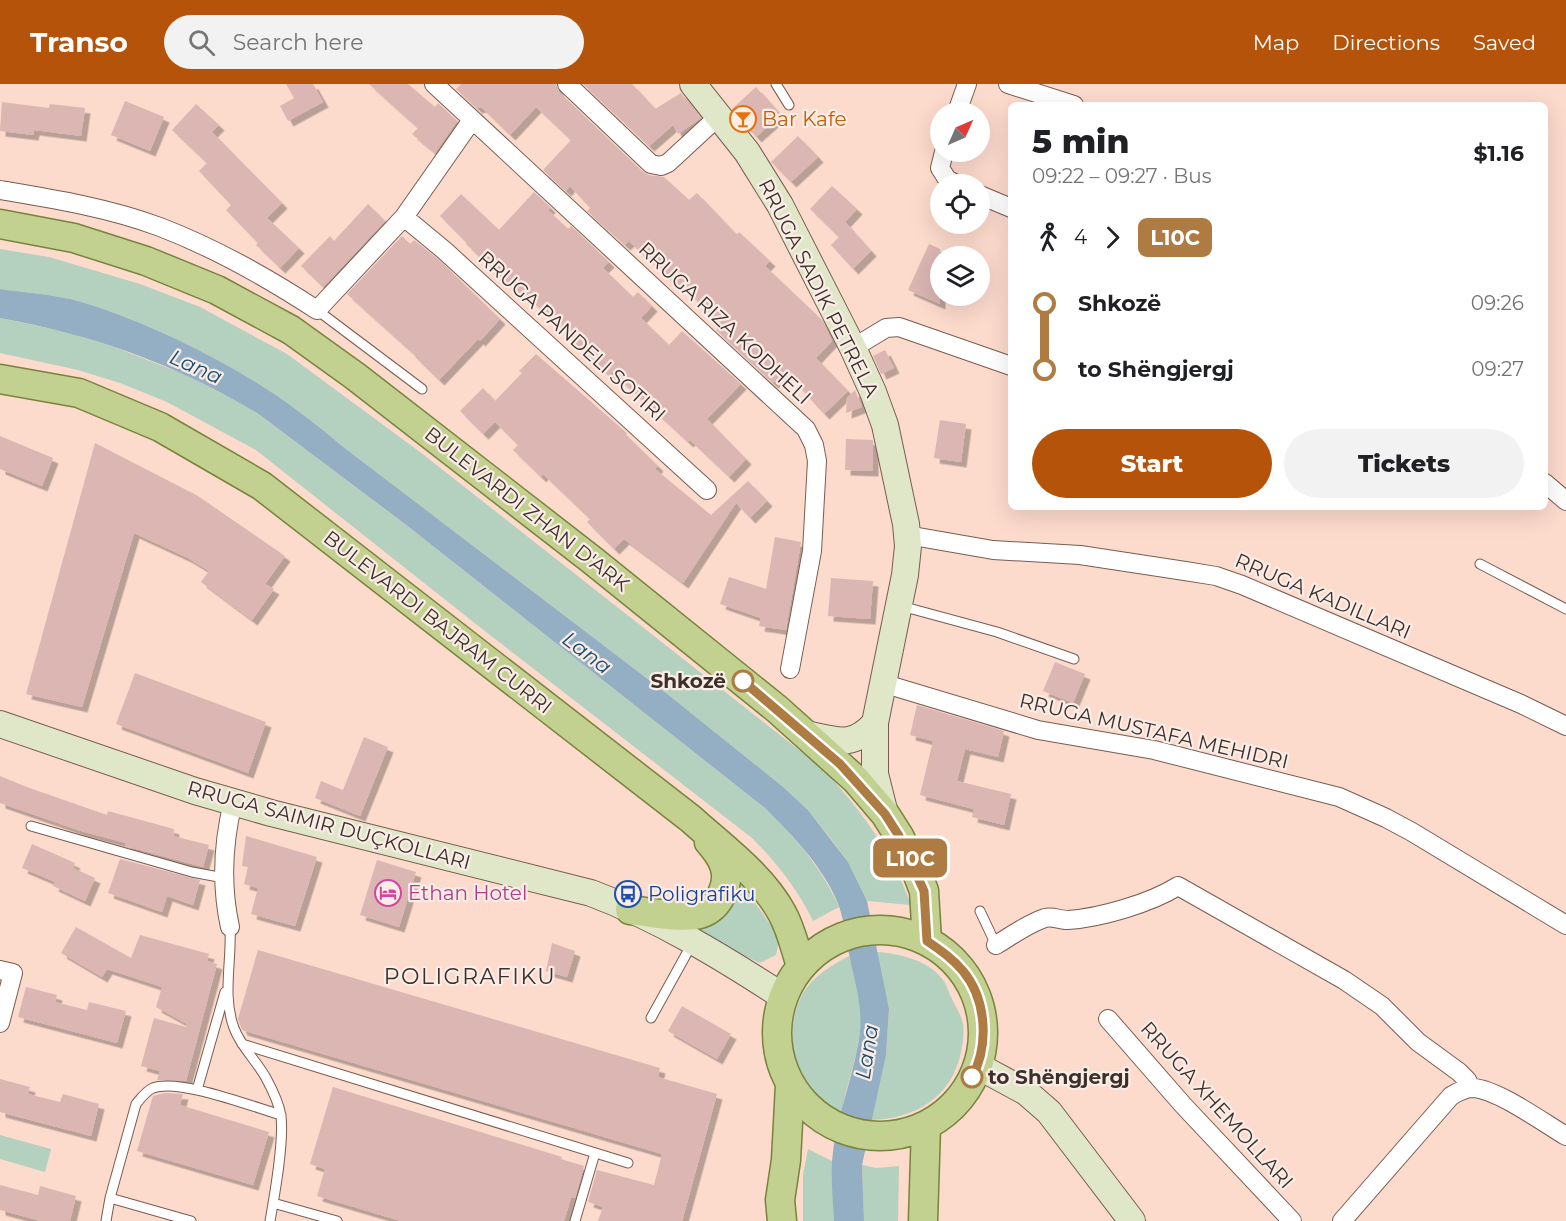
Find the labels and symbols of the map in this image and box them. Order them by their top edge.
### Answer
north arrow [930,102,990,162]
bar icon: Bar Kafe [728,104,758,134]
place label: Bar Kafe [762,107,847,131]
street label: RRUGA SADIK PETRELA [753,175,885,402]
street label: RRUGA RIZA KODHELI [634,237,816,409]
street label: RRUGA PANDELI SOTIRI [473,246,671,426]
water label: Lana [166,344,226,389]
street label: BULEVARDI ZHAN D'ARK [420,422,635,597]
street label: BULEVARDI BAJRAM CURRI [319,525,557,719]
street label: RRUGA KADILLARI [1231,548,1415,644]
water label: Lana [558,626,617,679]
place label: Shkozë [650,669,726,693]
marker: Shkozë [732,670,754,692]
street label: RRUGA MUSTAFA MEHIDRI [1017,688,1291,774]
street label: RRUGA SAIMIR DUÇKOLLARI [185,776,473,874]
line badge: L10C [868,838,952,878]
hotel icon: Ethan Hotel [373,878,403,908]
bus stop icon: Poligrafiku [613,879,643,909]
place label: Ethan Hotel [408,881,527,905]
place label: Poligrafiku [648,882,756,906]
district label: POLIGRAFIKU [384,963,556,990]
street label: RRUGA XHEMOLLARI [1136,1017,1298,1193]
water label: Lana [850,1023,883,1081]
place label: to Shëngjergj [988,1065,1130,1089]
marker: to Shëngjergj [961,1066,983,1088]

